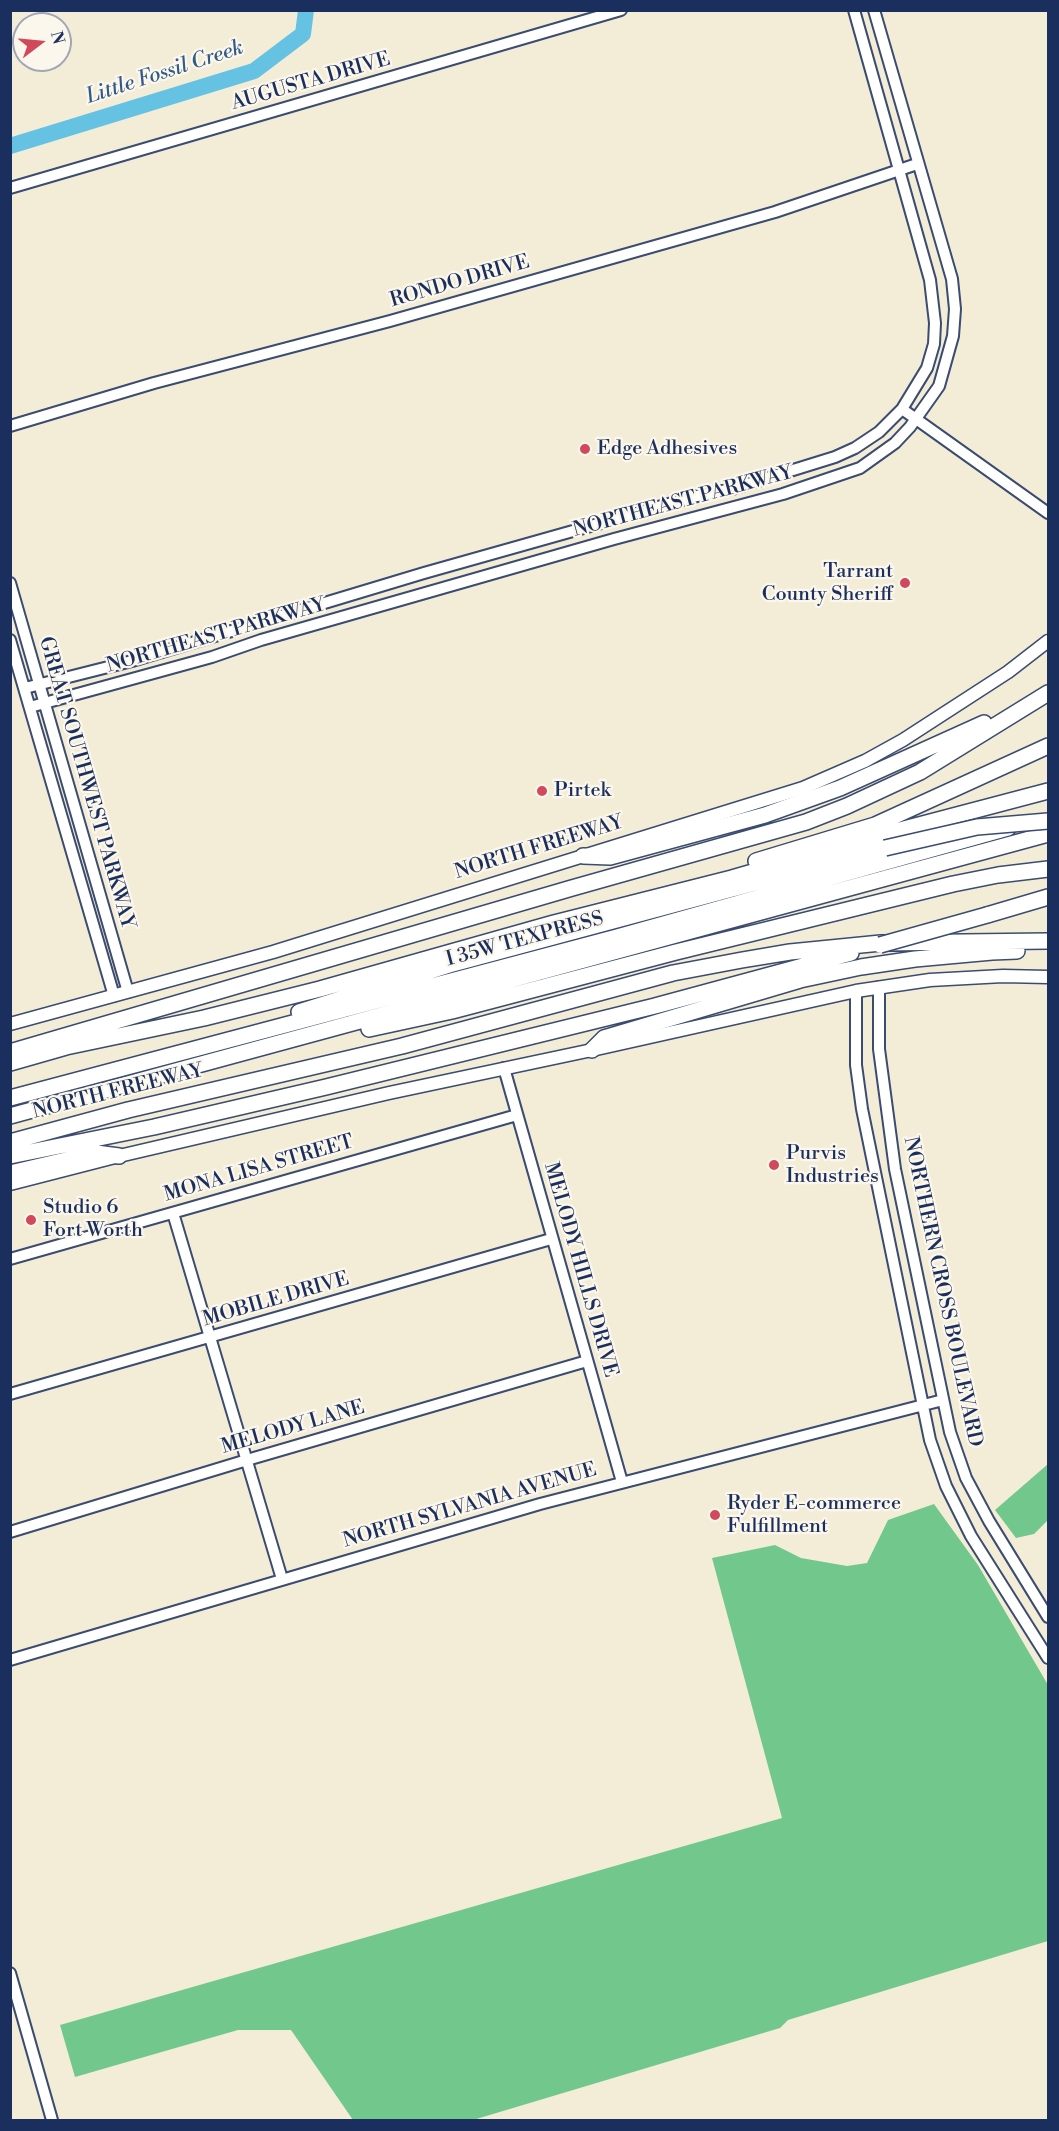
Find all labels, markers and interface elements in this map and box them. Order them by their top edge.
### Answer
north arrow [12,12,72,72]
text: N [46,29,69,46]
water label: Little Fossil Creek [83,36,247,110]
street label: AUGUSTA DRIVE [229,48,393,116]
street label: RONDO DRIVE [387,251,533,313]
place label: Edge Adhesives [597,437,737,461]
marker: Edge Adhesives [578,442,592,456]
street label: NORTHEAST PARKWAY [570,461,796,543]
place label: Tarrant County Sheriff [762,560,893,607]
marker: Tarrant County Sheriff [898,576,912,590]
street label: NORTHEAST PARKWAY [104,593,328,679]
street label: GREAT SOUTHWEST PARKWAY [33,634,139,932]
place label: Pirtek [554,779,611,803]
marker: Pirtek [535,784,549,798]
street label: NORTH FREEWAY [452,811,626,885]
street label: I 35W TEXPRESS [444,907,606,973]
street label: NORTH FREEWAY [30,1059,206,1125]
street label: MONA LISA STREET [161,1130,357,1208]
street label: NORTHERN CROSS BOULEVARD [897,1135,987,1449]
place label: Purvis Industries [786,1142,879,1189]
marker: Purvis Industries [767,1158,781,1172]
street label: MELODY HILLS DRIVE [538,1160,622,1380]
place label: Studio 6 Fort Worth [43,1196,143,1243]
marker: Studio 6 Fort Worth [24,1213,38,1227]
street label: MOBILE DRIVE [200,1268,352,1332]
street label: MELODY LANE [219,1396,367,1460]
street label: NORTH SYLVANIA AVENUE [340,1458,600,1554]
place label: Ryder E-commerce Fulfillment [727,1492,901,1539]
marker: Ryder E-commerce Fulfillment [708,1508,722,1522]

